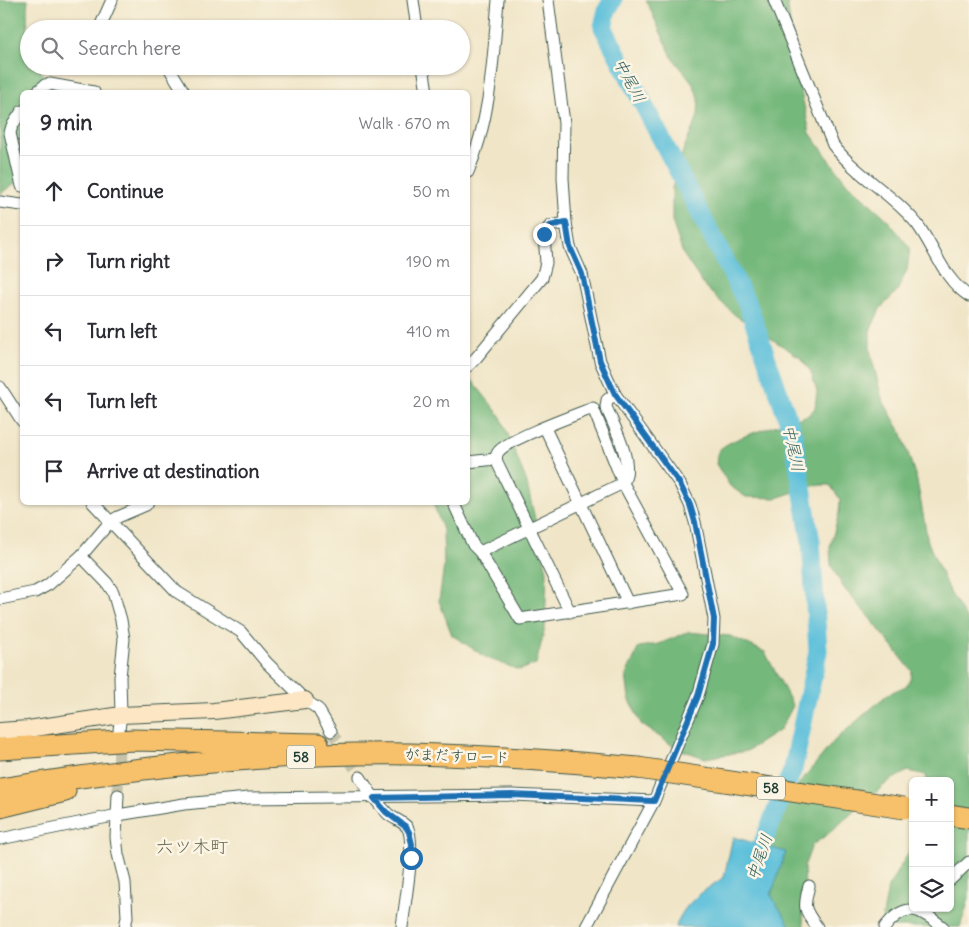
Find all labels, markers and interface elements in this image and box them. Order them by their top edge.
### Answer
search box [20,20,470,75]
icon: search [38,34,66,62]
text: Search here [78,36,181,60]
water label: 中尾川 [610,54,650,106]
text: 9 min [40,109,92,136]
text: Walk · 670 m [358,113,450,133]
icon: ahead [40,177,68,205]
text: Continue [87,179,164,203]
text: 50 m [412,181,450,201]
route end [533,223,556,246]
icon: right [40,247,68,275]
text: Turn right [87,249,170,273]
text: 190 m [406,251,450,271]
icon: left [40,317,68,345]
text: Turn left [87,319,157,343]
text: 410 m [406,321,450,341]
icon: left [40,387,68,415]
text: Turn left [87,389,157,413]
text: 20 m [413,391,450,411]
water label: 中尾川 [779,422,809,474]
icon: arrive [40,457,68,485]
text: Arrive at destination [87,459,260,483]
street label: がまだすロード [404,744,510,767]
road number: 58 [287,746,315,769]
road number: 58 [757,776,785,800]
map controls [909,777,954,912]
button: + [909,777,954,822]
button: − [909,822,954,867]
water label: 中尾川 [742,831,776,883]
district label: 六ツ木町 [156,835,228,858]
route start [400,847,423,870]
button: layers [909,867,954,912]

